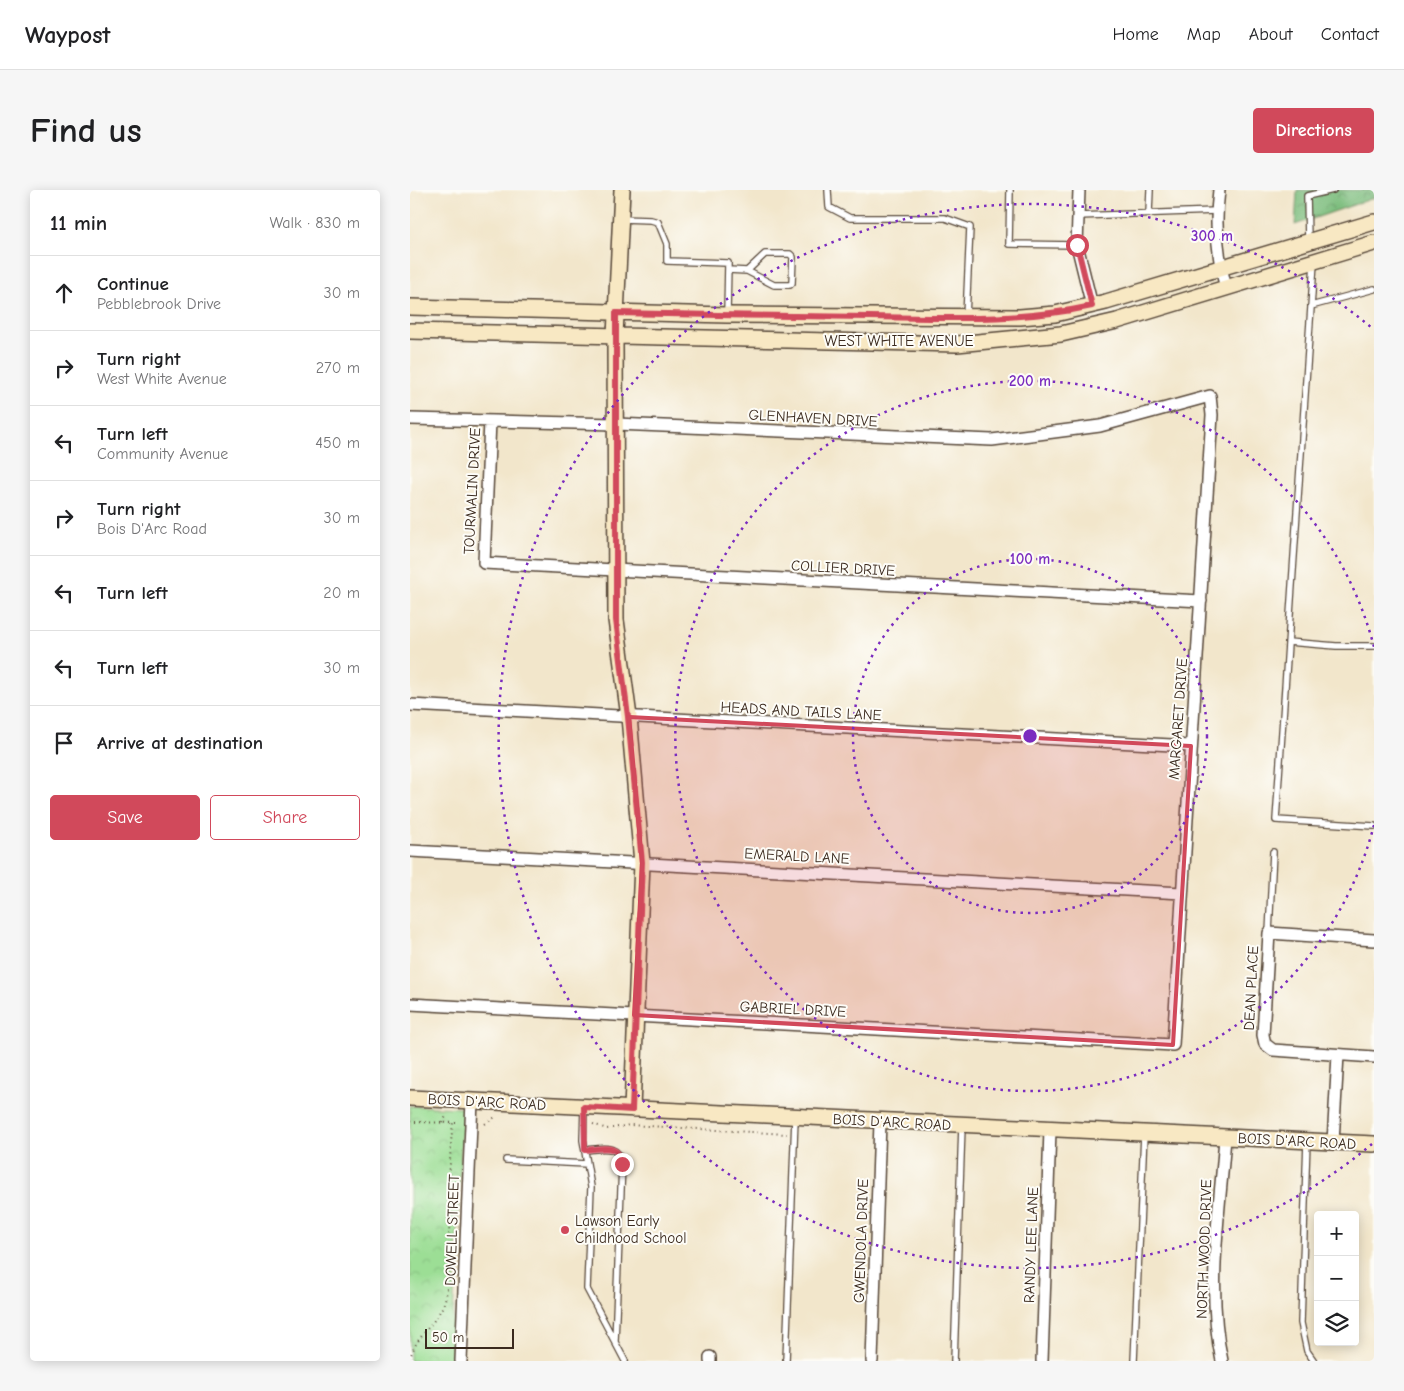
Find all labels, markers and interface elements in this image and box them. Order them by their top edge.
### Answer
text: Waypost [25,21,110,49]
text: Home [1112,24,1159,45]
text: Map [1187,24,1221,45]
text: About [1249,24,1293,45]
text: Contact [1321,24,1379,45]
button: Directions [1253,108,1374,153]
text: Find us [30,110,142,151]
text: 11 min [50,211,107,235]
text: Walk · 830 m [270,214,360,232]
text: 300 m [1191,227,1233,245]
route start [1066,234,1089,257]
text: Continue [97,273,169,295]
icon: ahead [50,279,78,307]
text: 30 m [324,284,360,302]
text: Pebblebrook Drive [97,295,221,313]
street label: WEST WHITE AVENUE [824,332,974,350]
text: Turn right [97,348,181,370]
icon: right [50,354,78,382]
text: 270 m [316,359,360,377]
text: West White Avenue [97,370,227,388]
text: 200 m [1009,372,1051,390]
street label: GLENHAVEN DRIVE [748,406,878,430]
text: Turn left [97,423,168,445]
street label: TOURMALIN DRIVE [460,427,484,555]
icon: left [50,429,78,457]
text: 450 m [315,434,360,452]
text: Community Avenue [97,445,228,463]
text: Turn right [97,498,181,520]
icon: right [50,504,78,532]
text: 30 m [324,509,360,527]
text: Bois D'Arc Road [97,520,207,538]
text: 100 m [1010,550,1050,568]
street label: COLLIER DRIVE [791,556,895,580]
icon: left [50,579,78,607]
text: Turn left [97,582,168,604]
text: 20 m [323,584,360,602]
icon: left [50,654,78,682]
text: Turn left [97,657,168,679]
street label: MARGARET DRIVE [1165,658,1191,780]
text: 30 m [324,659,360,677]
street label: HEADS AND TAILS LANE [720,698,882,724]
centre of rings [1021,727,1039,745]
icon: arrive [50,729,78,757]
text: Arrive at destination [97,732,263,754]
button: Save [50,795,200,840]
button: Share [210,795,360,840]
street label: EMERALD LANE [744,844,850,868]
street label: DEAN PLACE [1240,945,1262,1031]
street label: GABRIEL DRIVE [739,997,847,1021]
street label: BOIS D'ARC ROAD [427,1090,547,1114]
street label: BOIS D'ARC ROAD [832,1110,952,1134]
street label: BOIS D'ARC ROAD [1237,1129,1357,1153]
route end [611,1153,634,1176]
street label: DOWELL STREET [441,1174,463,1286]
street label: GWENDOLA DRIVE [850,1179,872,1303]
street label: NORTH WOOD DRIVE [1193,1179,1215,1319]
street label: RANDY LEE LANE [1020,1187,1042,1303]
map controls [1314,1211,1359,1346]
button: + [1314,1211,1359,1256]
place label: Lawson Early Childhood School [575,1212,686,1247]
marker: Lawson Early Childhood School [559,1224,571,1236]
button: − [1314,1256,1359,1301]
button: layers [1314,1301,1359,1346]
scale bar [425,1326,514,1349]
text: 50 m [432,1329,464,1346]

